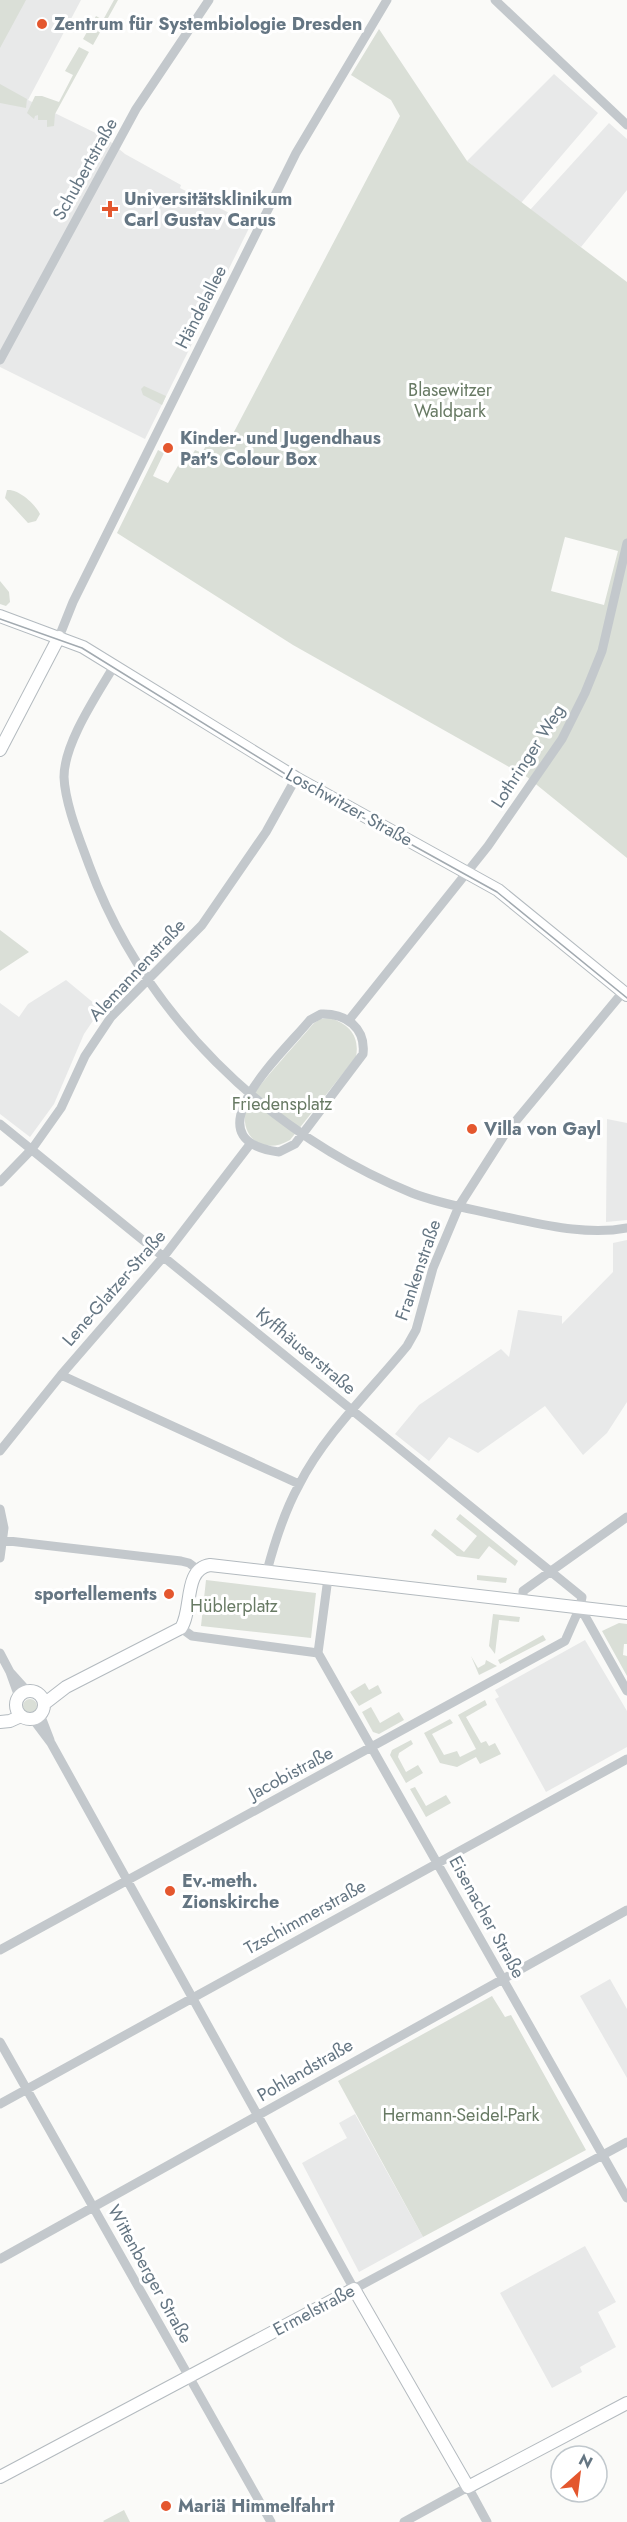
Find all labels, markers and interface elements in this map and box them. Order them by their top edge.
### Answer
place label: Zentrum für Systembiologie Dresden [54,11,362,37]
marker: Zentrum für Systembiologie Dresden [35,17,49,31]
street label: Schubertstraße [46,113,124,225]
place label: Universitätsklinikum Carl Gustav Carus [124,186,292,233]
marker: Universitätsklinikum Carl Gustav Carus [101,200,119,218]
street label: Händelallee [169,261,233,353]
park label: Blasewitzer Waldpark [408,377,493,424]
place label: Kinder- und Jugendhaus Pat's Colour Box [180,425,381,472]
marker: Kinder- und Jugendhaus Pat's Colour Box [161,441,175,455]
street label: Lothringer Weg [485,699,571,813]
street label: Loschwitzer Straße [281,761,417,853]
street label: Alemannenstraße [83,913,191,1027]
park label: Friedensplatz [232,1091,333,1117]
place label: Villa von Gayl [483,1116,601,1142]
marker: Villa von Gayl [465,1122,479,1136]
street label: Frankenstraße [389,1216,447,1324]
street label: Lene-Glatzer-Straße [56,1224,172,1352]
street label: Kyffhäuserstraße [250,1301,362,1401]
place label: sportellements [34,1581,157,1607]
marker: sportellements [162,1587,176,1601]
park label: Hüblerplatz [190,1593,279,1619]
street label: Jacobistraße [242,1740,338,1807]
street label: Eisenacher Straße [443,1851,531,1983]
place label: Ev.-meth. Zionskirche [182,1868,279,1915]
street label: Tzschimmerstraße [239,1873,371,1961]
marker: Ev.-meth. Zionskirche [163,1884,177,1898]
street label: Pohlandstraße [252,2032,358,2108]
park label: Hermann-Seidel-Park [382,2102,540,2128]
street label: Wittenberger Straße [101,2200,199,2348]
street label: Ermelstraße [268,2278,360,2342]
north arrow [549,2444,609,2504]
text: N [575,2448,597,2474]
place label: Mariä Himmelfahrt [178,2493,335,2519]
marker: Mariä Himmelfahrt [159,2499,173,2513]

